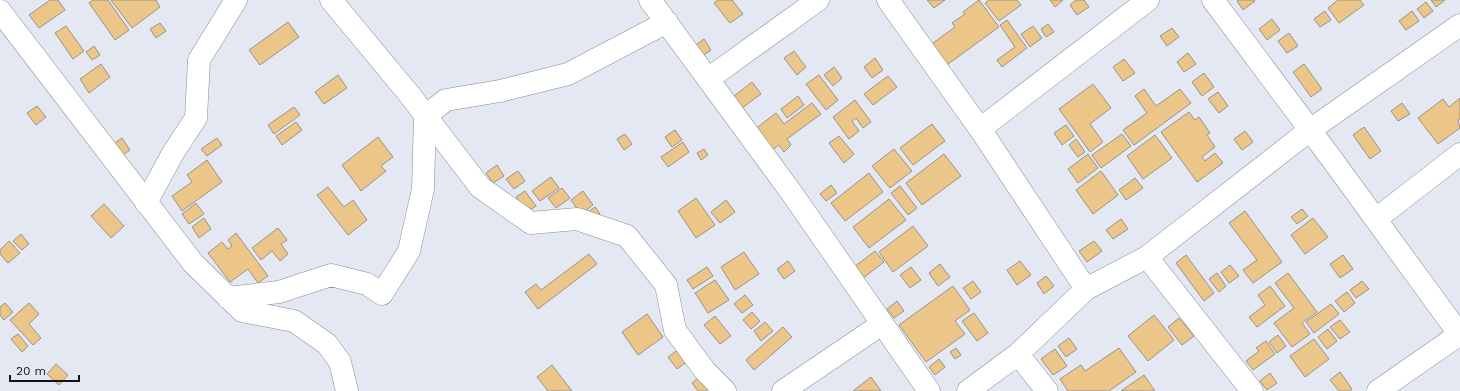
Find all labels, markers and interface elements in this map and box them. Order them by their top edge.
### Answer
scale bar [10,357,79,383]
text: 20 m [16,364,46,378]

